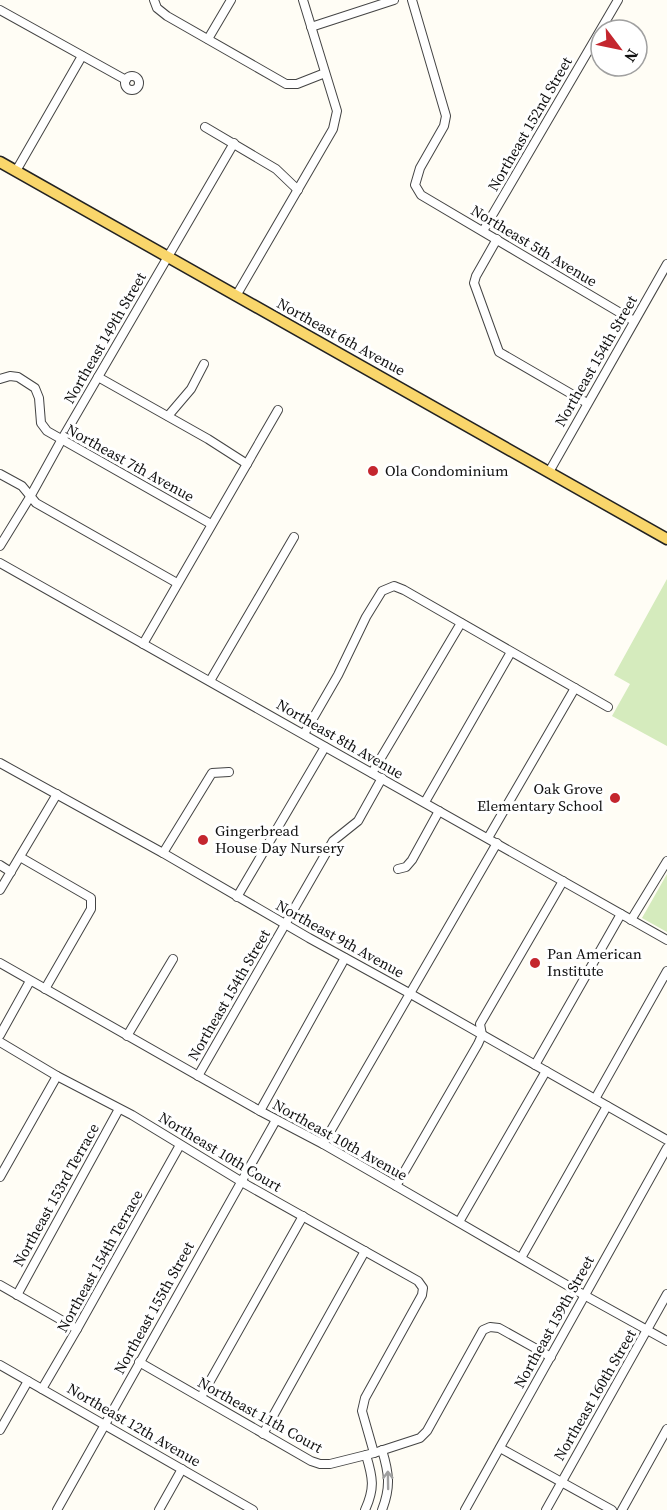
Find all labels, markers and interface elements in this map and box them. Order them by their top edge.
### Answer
north arrow [589,18,649,78]
text: N [619,45,644,67]
street label: Northeast 152nd Street [482,53,577,195]
street label: Northeast 5th Avenue [467,200,602,292]
street label: Northeast 149th Street [58,268,151,407]
street label: Northeast 154th Street [549,291,642,430]
street label: Northeast 6th Avenue [273,293,409,381]
street label: Northeast 7th Avenue [62,419,198,507]
place label: Ola Condominium [385,460,509,481]
marker: Ola Condominium [366,464,380,478]
street label: Northeast 8th Avenue [273,694,408,784]
place label: Oak Grove Elementary School [477,778,604,816]
marker: Oak Grove Elementary School [608,791,622,805]
place label: Gingerbread House Day Nursery [215,820,345,858]
marker: Gingerbread House Day Nursery [196,833,210,847]
street label: Northeast 9th Avenue [272,895,408,983]
street label: Northeast 154th Street [182,925,275,1064]
place label: Pan American Institute [547,943,642,981]
marker: Pan American Institute [528,956,542,970]
street label: Northeast 10th Avenue [269,1094,412,1186]
street label: Northeast 10th Court [155,1107,286,1197]
street label: Northeast 153rd Terrace [7,1119,104,1270]
street label: Northeast 154th Terrace [52,1185,148,1336]
street label: Northeast 155th Street [108,1238,199,1378]
street label: Northeast 159th Street [508,1252,599,1392]
street label: Northeast 160th Street [548,1325,641,1464]
street label: Northeast 11th Court [194,1371,327,1458]
street label: Northeast 12th Avenue [64,1378,205,1472]
one-way arrow [382,1471,394,1491]

